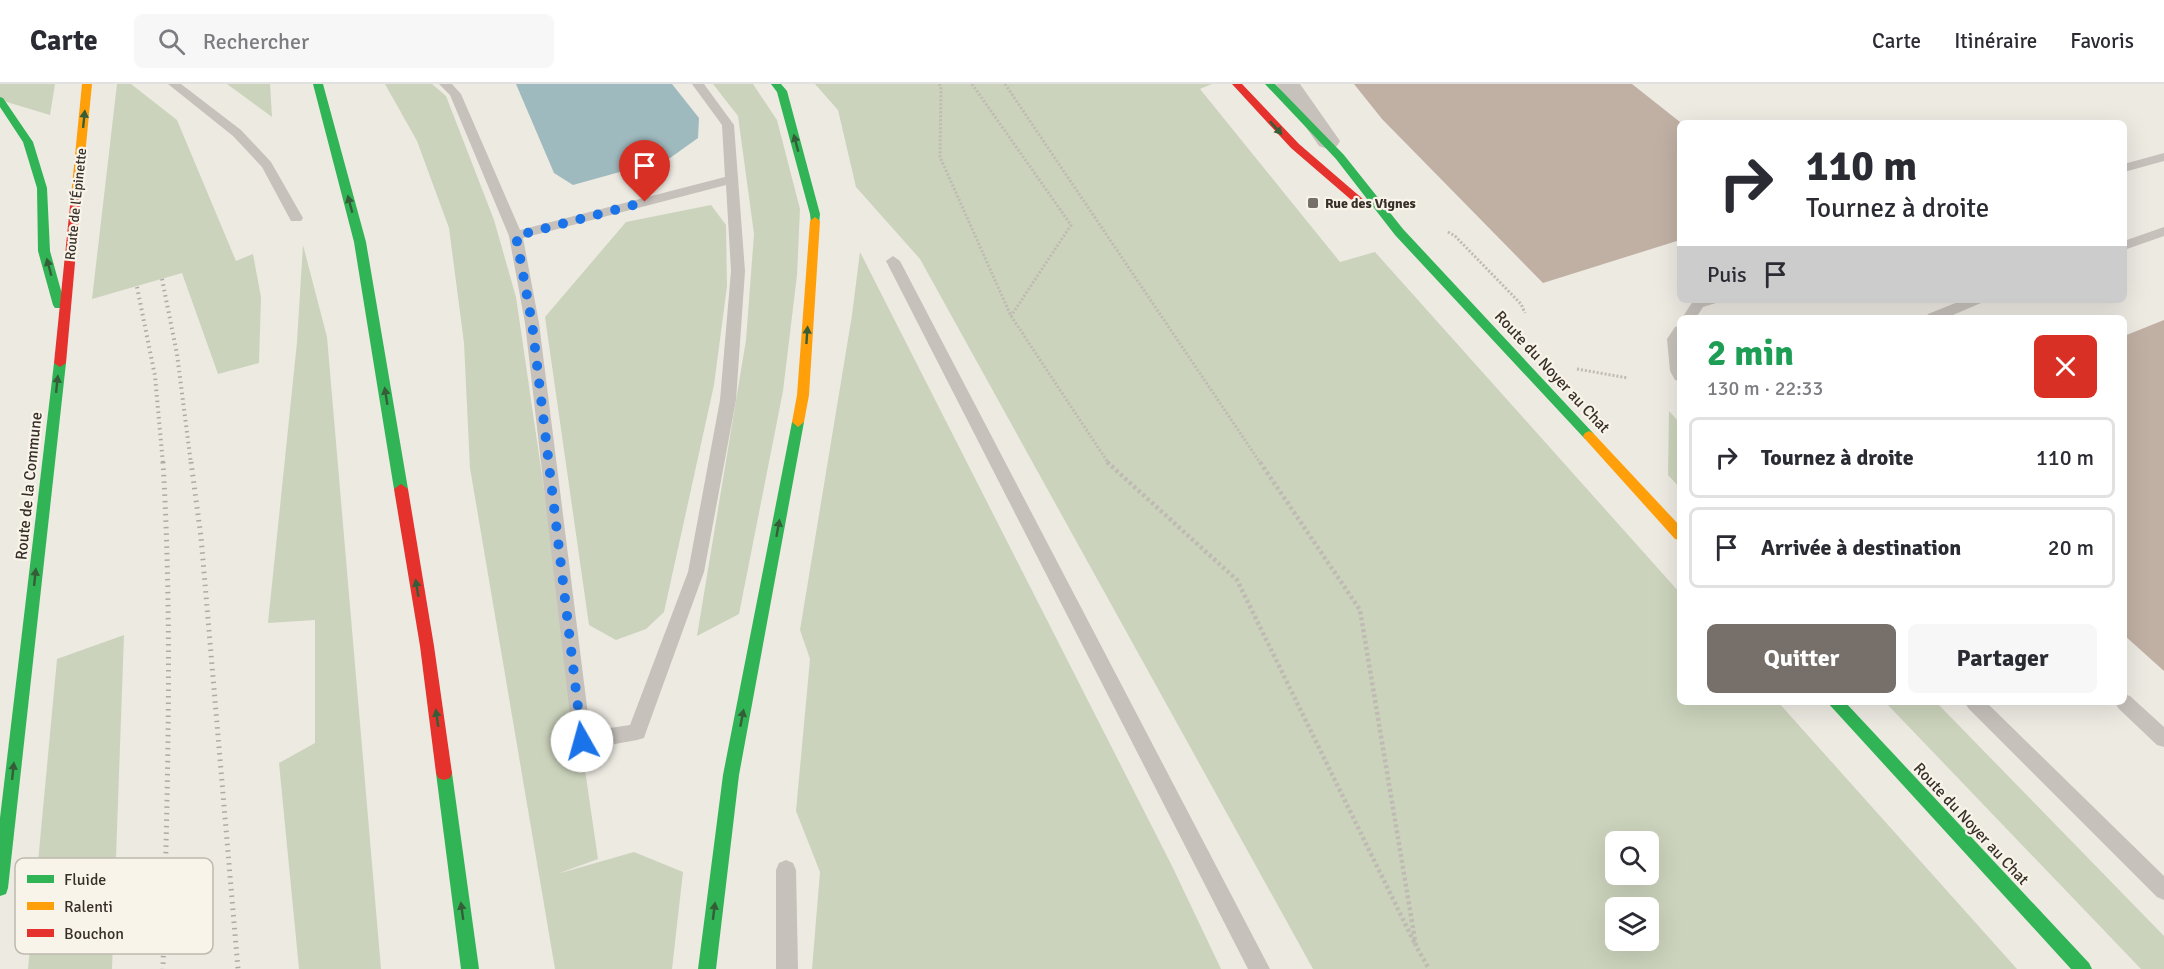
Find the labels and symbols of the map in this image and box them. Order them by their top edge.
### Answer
one-way arrow [79,110,89,129]
one-way arrow [1269,120,1282,135]
one-way arrow [791,134,800,152]
pin [619,140,670,202]
street label: Route de l'Épinette [62,147,90,261]
one-way arrow [345,195,354,213]
place label: Rue des Vignes [1325,195,1416,212]
marker: Rue des Vignes [1306,196,1320,210]
one-way arrow [43,258,53,277]
street label: Route du Noyer au Chat [1490,307,1614,438]
one-way arrow [802,326,812,345]
one-way arrow [52,374,62,393]
one-way arrow [381,386,390,405]
street label: Route de la Commune [11,411,47,561]
one-way arrow [774,518,783,537]
one-way arrow [30,568,40,587]
one-way arrow [413,579,422,598]
one-way arrow [432,708,441,727]
one-way arrow [738,708,747,727]
position arrow [550,709,614,773]
street label: Route du Noyer au Chat [1909,759,2033,890]
one-way arrow [8,762,18,781]
legend [15,858,213,954]
text: Fluide [64,870,106,890]
text: Ralenti [64,897,113,917]
one-way arrow [458,901,467,920]
one-way arrow [710,901,719,920]
text: Bouchon [64,924,124,944]

